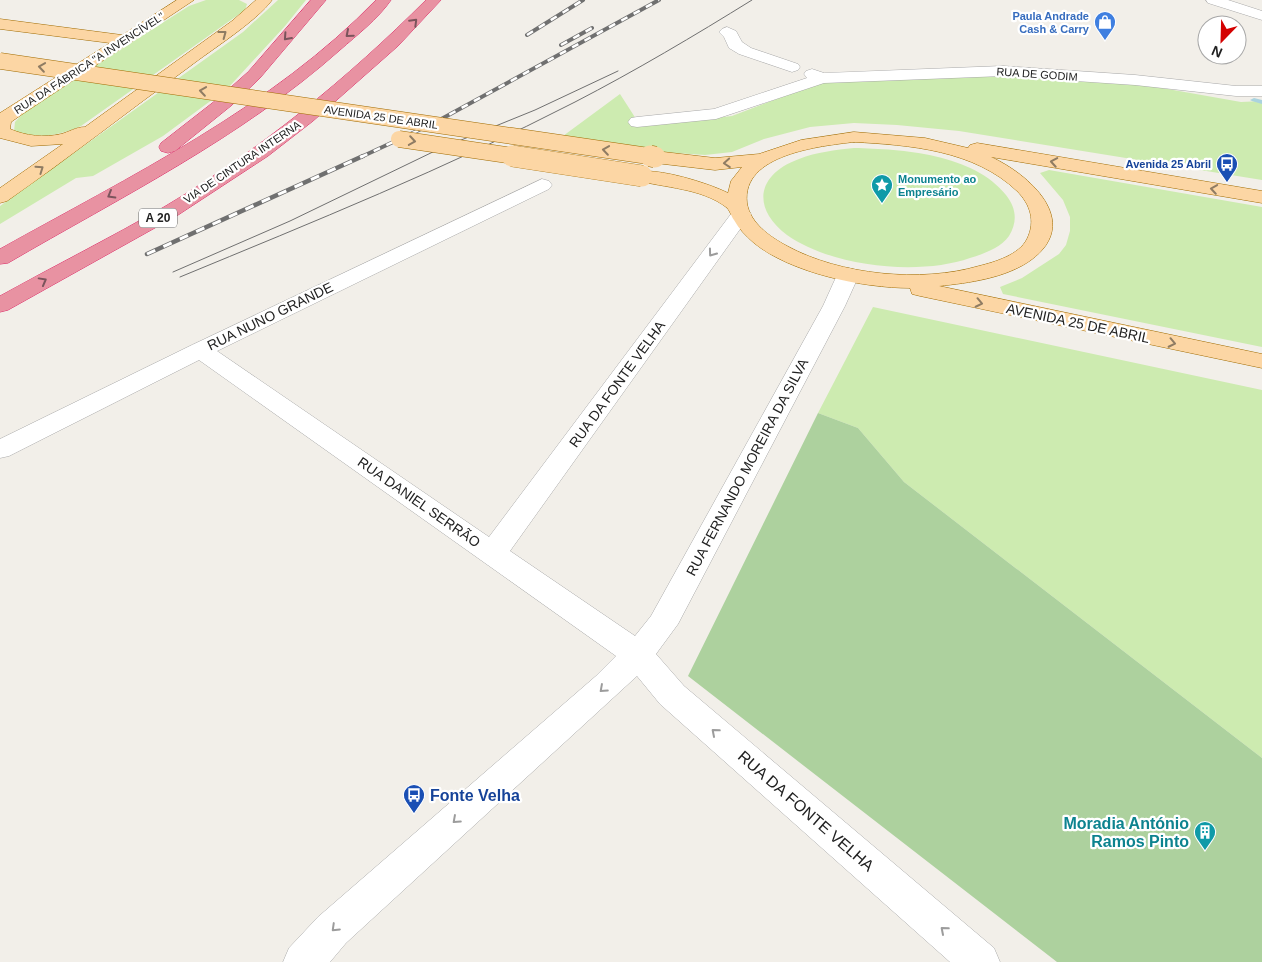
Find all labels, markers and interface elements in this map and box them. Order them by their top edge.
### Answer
street label: RUA DA FÁBRICA "A INVENCÍVEL" [12,10,166,116]
place label: Paula Andrade Cash & Carry [1012,10,1090,35]
shop icon: Paula Andrade Cash & Carry [1093,10,1117,41]
north arrow [1197,15,1247,65]
one-way arrow [408,19,417,28]
one-way arrow [345,28,354,37]
one-way arrow [217,32,226,40]
one-way arrow [284,32,293,41]
text: N [1209,43,1225,61]
one-way arrow [38,62,46,73]
street label: RUA DE GODIM [996,65,1078,83]
one-way arrow [199,86,208,96]
street label: AVENIDA 25 DE ABRIL [323,103,439,131]
street label: VIA DE CINTURA INTERNA [181,118,303,206]
one-way arrow [408,135,416,146]
one-way arrow [602,146,611,156]
bus stop icon: Avenida 25 Abril [1215,152,1239,183]
one-way arrow [1049,157,1058,167]
one-way arrow [723,158,731,169]
place label: Avenida 25 Abril [1126,158,1211,170]
one-way arrow [34,166,44,175]
place icon: Monumento ao Empresário [870,173,894,204]
place label: Monumento ao Empresário [898,173,976,198]
one-way arrow [1210,184,1218,194]
one-way arrow [107,188,116,198]
road number: A 20 [139,208,177,228]
one-way arrow [709,247,718,257]
one-way arrow [37,278,46,288]
street label: RUA NUNO GRANDE [205,279,335,353]
one-way arrow [974,297,983,307]
street label: AVENIDA 25 DE ABRIL [1005,300,1151,346]
street label: RUA DA FONTE VELHA [566,317,669,450]
one-way arrow [1168,337,1177,347]
street label: RUA FERNANDO MOREIRA DA SILVA [683,355,812,578]
street label: RUA DANIEL SERRÃO [355,454,483,550]
one-way arrow [600,683,609,692]
one-way arrow [712,729,721,738]
street label: RUA DA FONTE VELHA [735,747,878,875]
bus stop icon: Fonte Velha [402,783,426,814]
place label: Fonte Velha [430,787,520,804]
one-way arrow [452,814,461,823]
place label: Moradia António Ramos Pinto [1063,815,1189,850]
building icon: Moradia António Ramos Pinto [1193,820,1217,851]
one-way arrow [331,922,340,931]
one-way arrow [940,927,949,936]

